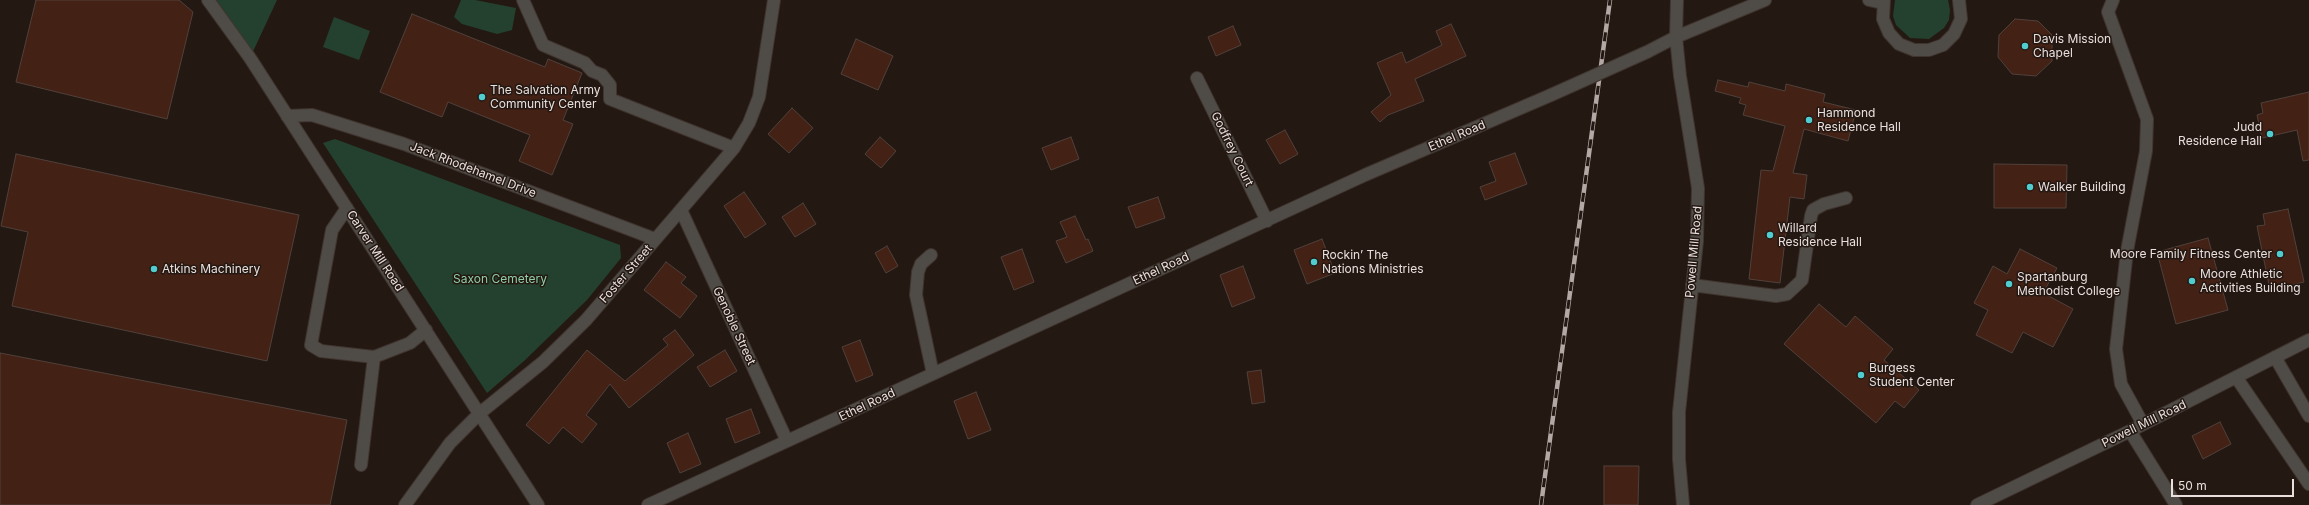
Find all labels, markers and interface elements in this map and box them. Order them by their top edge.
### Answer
place label: Davis Mission Chapel [2033,32,2111,60]
marker: Davis Mission Chapel [2020,41,2030,51]
place label: The Salvation Army Community Center [490,83,601,111]
marker: The Salvation Army Community Center [477,92,487,102]
place label: Hammond Residence Hall [1817,106,1901,134]
street label: Godfrey Court [1208,110,1256,188]
marker: Hammond Residence Hall [1804,115,1814,125]
street label: Ethel Road [1426,118,1488,154]
place label: Judd Residence Hall [2178,120,2262,148]
marker: Judd Residence Hall [2265,129,2275,139]
street label: Jack Rhodehamel Drive [408,139,538,201]
place label: Walker Building [2038,180,2126,194]
marker: Walker Building [2025,182,2035,192]
street label: Powell Mill Road [1683,205,1705,299]
street label: Carver Mill Road [344,208,406,294]
place label: Willard Residence Hall [1778,221,1862,249]
marker: Willard Residence Hall [1765,230,1775,240]
street label: Foster Street [597,242,655,306]
place label: Moore Family Fitness Center [2110,247,2272,261]
place label: Rockin’ The Nations Ministries [1322,248,1424,276]
marker: Moore Family Fitness Center [2275,249,2285,259]
street label: Ethel Road [1131,250,1191,288]
marker: Rockin’ The Nations Ministries [1309,257,1319,267]
place label: Atkins Machinery [162,262,260,276]
marker: Atkins Machinery [149,264,159,274]
place label: Moore Athletic Activities Building [2200,267,2301,295]
place label: Spartanburg Methodist College [2017,270,2120,298]
park label: Saxon Cemetery [453,272,547,286]
marker: Moore Athletic Activities Building [2187,276,2197,286]
marker: Spartanburg Methodist College [2004,279,2014,289]
street label: Genoble Street [710,285,758,367]
place label: Burgess Student Center [1869,361,1955,389]
marker: Burgess Student Center [1856,370,1866,380]
street label: Ethel Road [837,386,897,424]
street label: Powell Mill Road [2099,397,2189,451]
scale bar [2173,471,2296,497]
text: 50 m [2178,478,2207,493]

